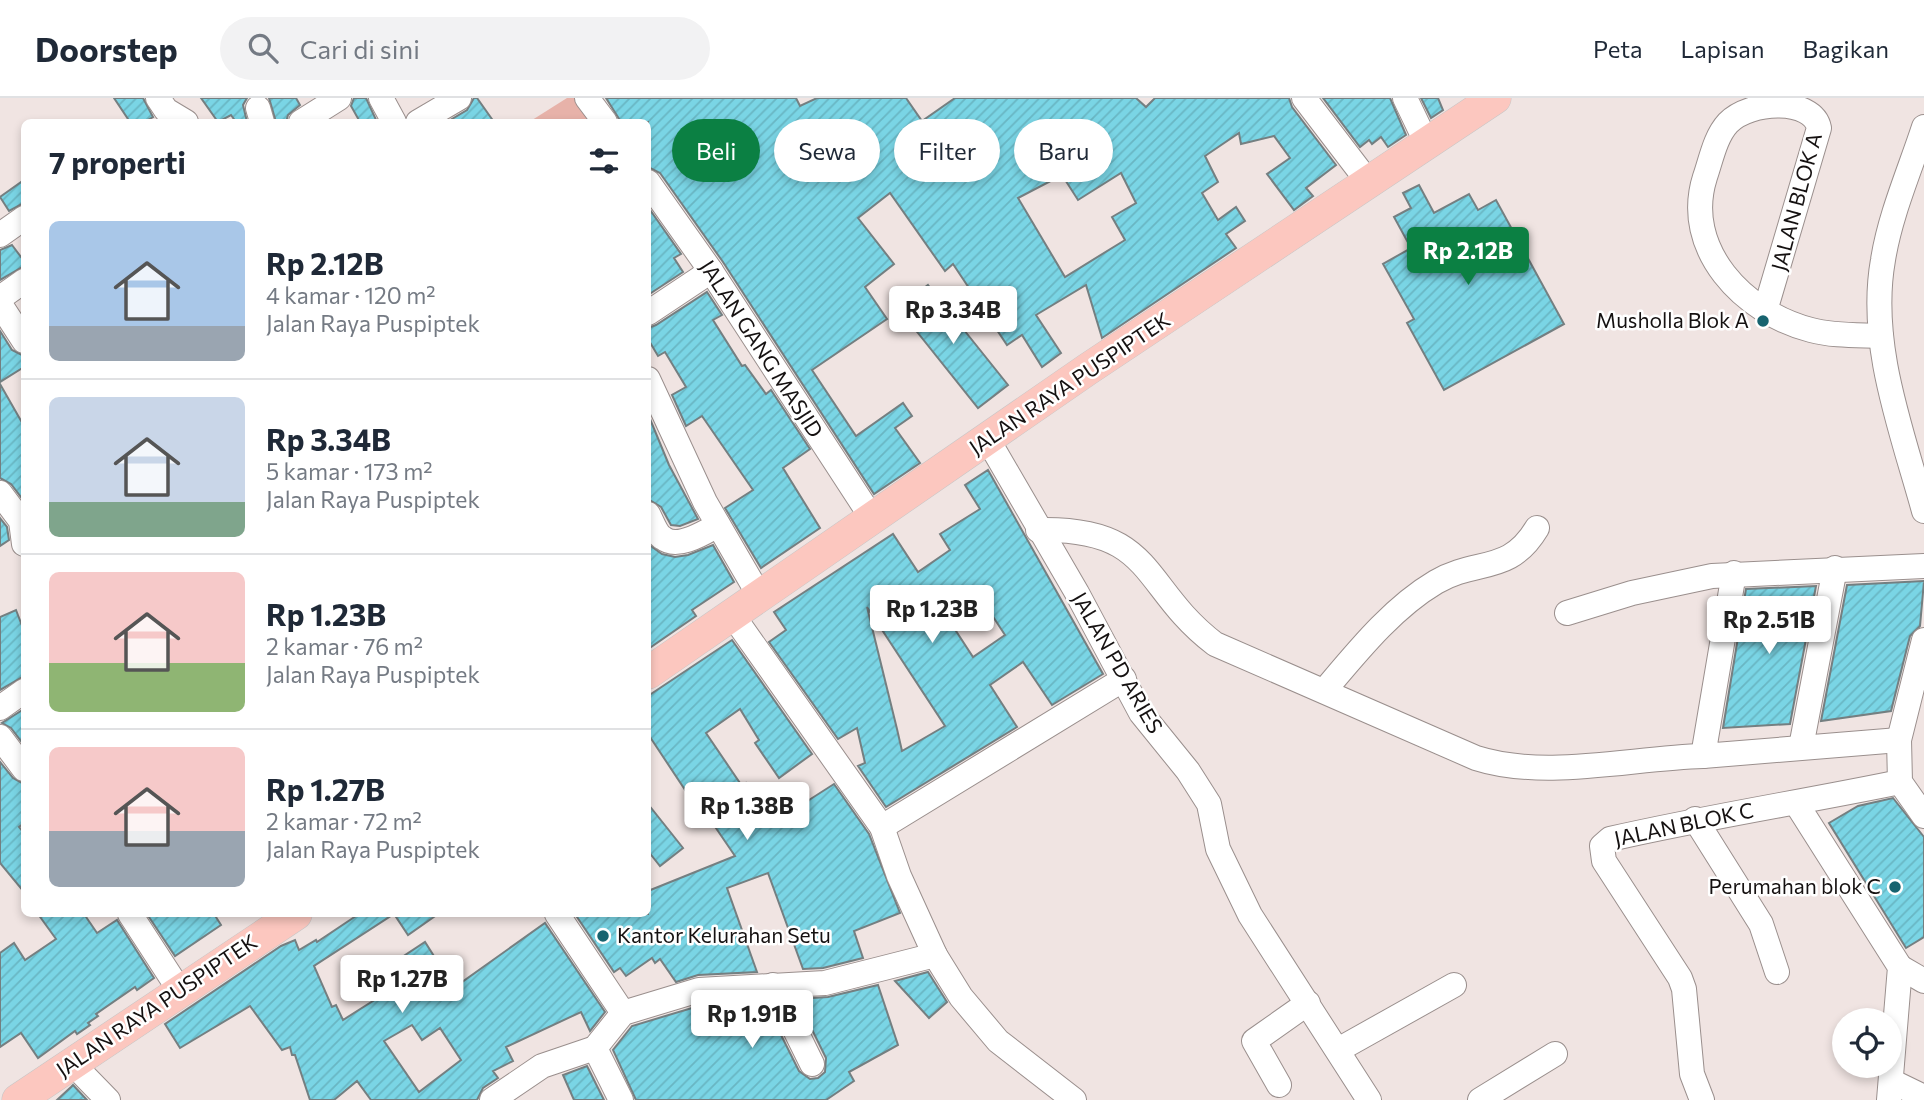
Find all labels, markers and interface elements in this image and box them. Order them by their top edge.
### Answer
search box [220,17,710,80]
text: Doorstep [35,28,178,69]
icon: search [244,29,282,67]
text: Cari di sini [300,33,420,64]
text: Peta [1593,34,1643,63]
text: Lapisan [1681,34,1764,63]
text: Bagikan [1802,34,1889,63]
chip: Beli [672,119,760,182]
chip: Sewa [774,119,880,182]
chip: Filter [894,119,1000,182]
chip: Baru [1014,119,1113,182]
street label: JALAN BLOK A [1765,130,1826,273]
icon: filters [585,142,623,180]
text: 7 properti [49,143,186,180]
pin: Rp 2.12B [1396,228,1540,287]
text: Rp 2.12B [1423,236,1513,264]
text: Rp 2.12B [266,244,384,281]
icon: home [105,249,189,333]
street label: JALAN GANG MASJID [696,255,829,442]
text: 4 kamar · 120 m² [266,281,435,309]
pin: Rp 3.34B [881,286,1025,346]
text: Rp 3.34B [905,295,1001,323]
street label: JALAN RAYA PUSPIPTEK [964,306,1174,459]
place label: Musholla Blok A [1596,307,1749,332]
text: Jalan Raya Puspiptek [266,309,480,337]
marker: Musholla Blok A [1755,313,1771,329]
text: Rp 3.34B [266,420,391,457]
icon: home [105,425,189,509]
text: 5 kamar · 173 m² [266,457,432,485]
text: Jalan Raya Puspiptek [266,485,480,513]
pin: Rp 1.23B [860,586,1004,645]
street label: JALAN PD ARIES [1068,587,1169,737]
text: Rp 1.23B [886,594,978,622]
text: Rp 1.23B [266,595,386,632]
pin: Rp 2.51B [1697,596,1841,656]
icon: home [105,600,189,684]
text: Rp 2.51B [1723,605,1815,633]
text: 2 kamar · 76 m² [266,632,423,660]
text: Jalan Raya Puspiptek [266,660,480,688]
text: Rp 1.27B [266,770,385,807]
icon: home [105,775,189,859]
pin: Rp 1.38B [675,782,819,842]
text: Rp 1.38B [700,791,794,819]
street label: JALAN BLOK C [1612,797,1756,851]
text: 2 kamar · 72 m² [266,807,422,835]
text: Jalan Raya Puspiptek [266,835,480,863]
place label: Perumahan blok C [1709,873,1881,898]
marker: Perumahan blok C [1887,879,1903,895]
place label: Kantor Kelurahan Setu [617,922,831,947]
street label: JALAN RAYA PUSPIPTEK [51,928,261,1081]
marker: Kantor Kelurahan Setu [595,928,611,944]
pin: Rp 1.27B [330,956,474,1015]
text: Rp 1.27B [356,964,448,992]
pin: Rp 1.91B [680,990,824,1050]
text: Rp 1.91B [707,999,797,1027]
map controls [1832,1008,1902,1078]
button: locate [1832,1008,1902,1078]

